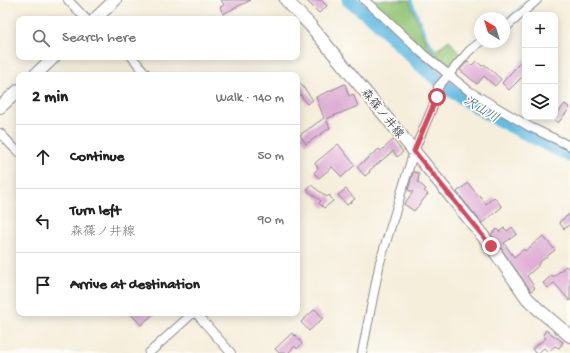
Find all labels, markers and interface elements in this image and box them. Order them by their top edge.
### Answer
north arrow [474,12,510,48]
map controls [522,12,558,120]
button: + [522,12,558,48]
search box [16,16,300,60]
icon: search [30,27,52,49]
text: Search here [62,29,136,47]
button: − [522,48,558,84]
button: layers [522,84,558,120]
street label: 森篠ノ井線 [357,86,407,142]
text: 2 min [32,88,68,108]
route start [428,88,446,106]
text: Walk · 140 m [216,91,284,106]
water label: 沢山川 [460,94,501,127]
icon: ahead [32,146,54,168]
text: Continue [70,148,124,166]
text: 50 m [257,149,284,164]
text: Turn left [70,202,121,220]
icon: left [32,210,54,232]
text: 90 m [258,213,284,228]
text: 森篠ノ井線 [70,225,135,240]
route end [482,237,500,255]
icon: arrive [32,274,54,296]
text: Arrive at destination [70,276,200,294]

